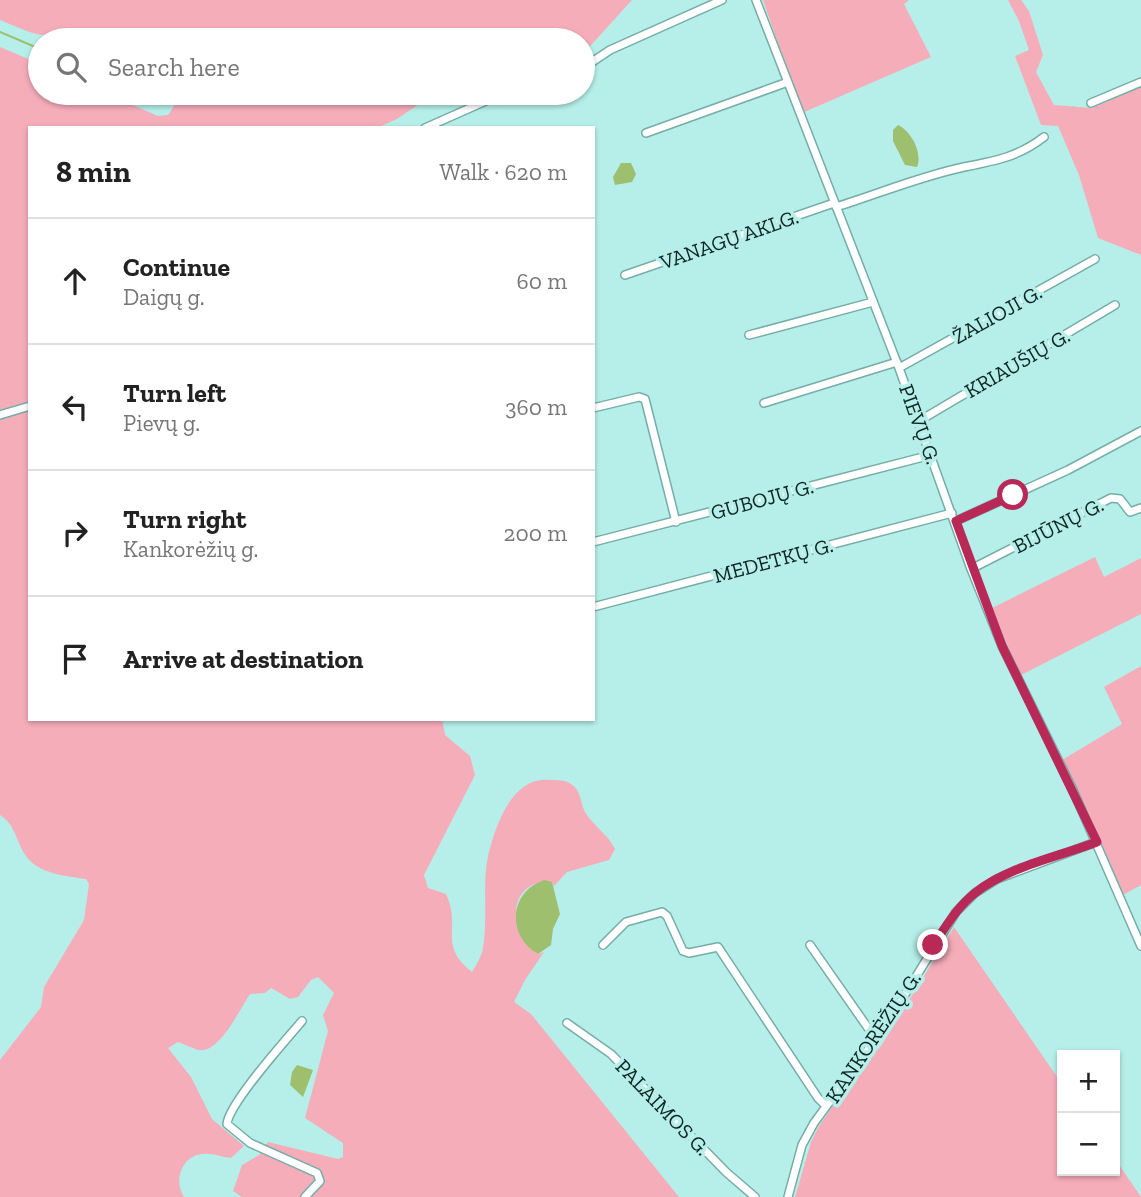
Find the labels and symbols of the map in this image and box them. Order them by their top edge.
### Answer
street label: VANAGŲ AKLG. [655,204,802,275]
street label: ŽALIOJI G. [948,279,1046,349]
street label: KRIAUŠIŲ G. [960,323,1074,403]
street label: PIEVŲ G. [894,381,946,467]
street label: GUBOJŲ G. [708,473,816,525]
route start [997,479,1028,510]
street label: BIJŪNŲ G. [1009,492,1107,558]
street label: MEDETKŲ G. [710,532,836,588]
route end [917,929,948,960]
street label: KANKORĖŽIŲ G. [820,967,926,1107]
street label: PALAIMOS G. [611,1053,715,1161]

